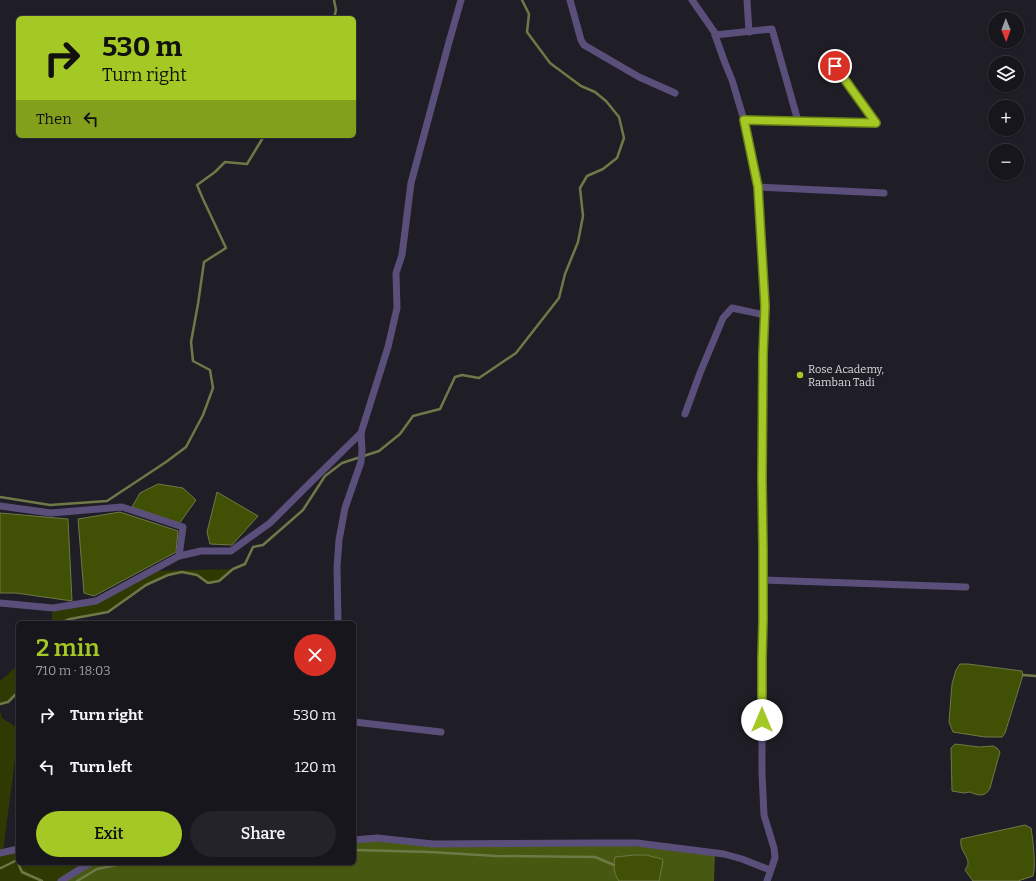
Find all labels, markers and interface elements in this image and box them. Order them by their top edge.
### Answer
north arrow [988,12,1024,48]
map controls [988,12,1024,180]
text: 530 m [102,30,182,63]
icon: right [36,32,88,84]
pin [818,49,852,83]
icon: arrive [824,55,846,77]
button: layers [988,56,1024,92]
text: Turn right [102,64,187,86]
button: + [988,100,1024,136]
icon: left [80,108,102,130]
text: Then [36,110,72,128]
button: − [988,144,1024,180]
place label: Rose Academy, Ramban Tadi [808,363,884,389]
marker: Rose Academy, Ramban Tadi [795,370,805,380]
text: 2 min [36,634,100,662]
button: close [294,634,336,676]
text: 710 m · 18:03 [36,663,111,678]
position arrow [741,699,783,741]
icon: right [36,704,58,726]
text: Turn right [70,706,143,724]
text: 530 m [293,706,336,724]
icon: left [36,756,58,778]
text: Turn left [70,758,132,776]
text: 120 m [295,758,336,776]
button: Exit [36,811,182,857]
button: Share [190,811,336,857]

